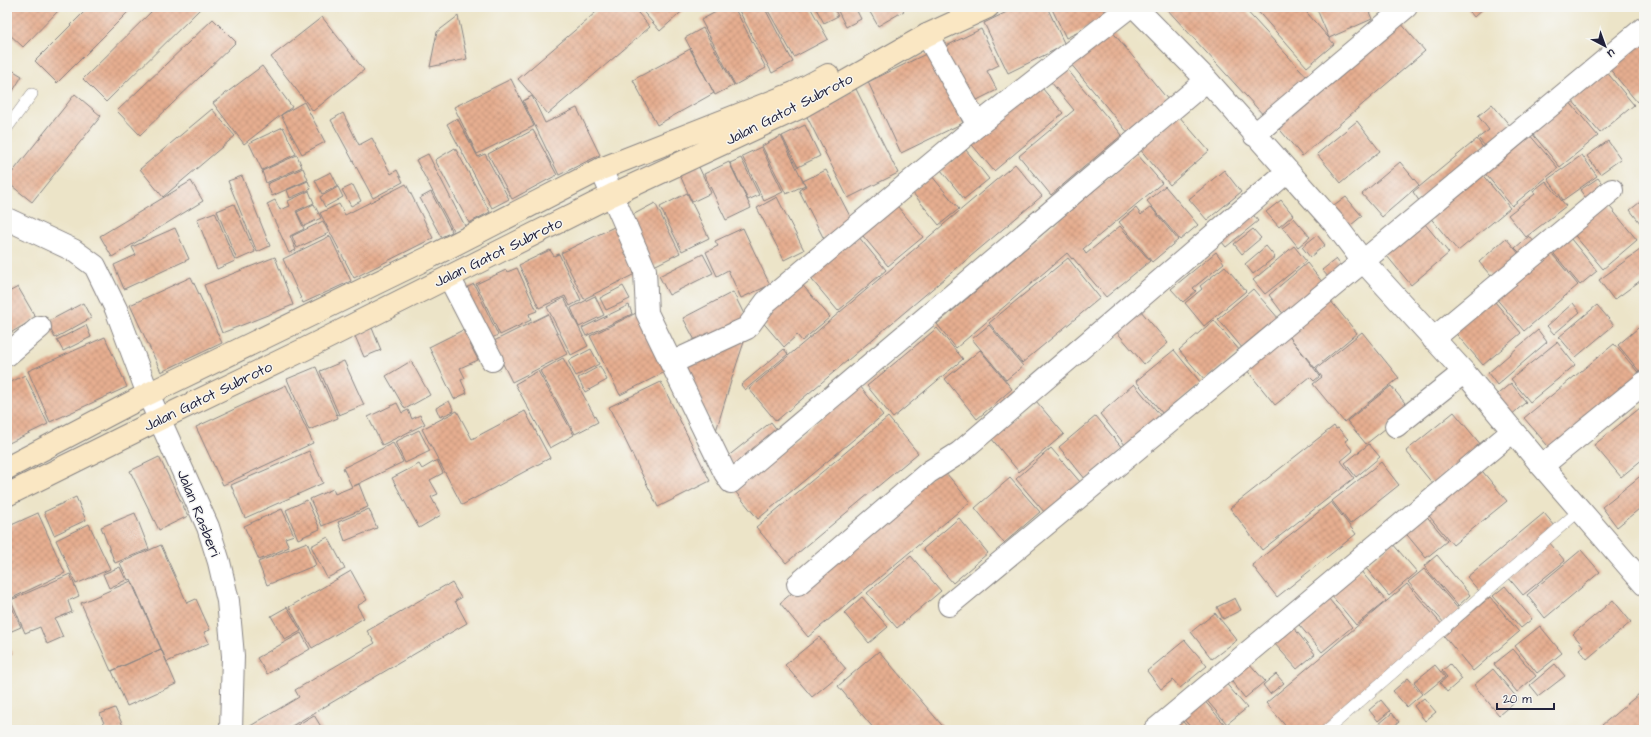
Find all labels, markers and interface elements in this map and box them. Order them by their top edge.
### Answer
north arrow [1585,26,1625,66]
text: U [1604,45,1619,61]
street label: Jalan Gatot Subroto [722,68,857,151]
street label: Jalan Gatot Subroto [430,212,566,293]
street label: Jalan Gatot Subroto [140,356,276,437]
street label: Jalan Rasberi [172,467,226,560]
scale bar [1497,685,1554,711]
text: 20 m [1503,691,1532,708]

